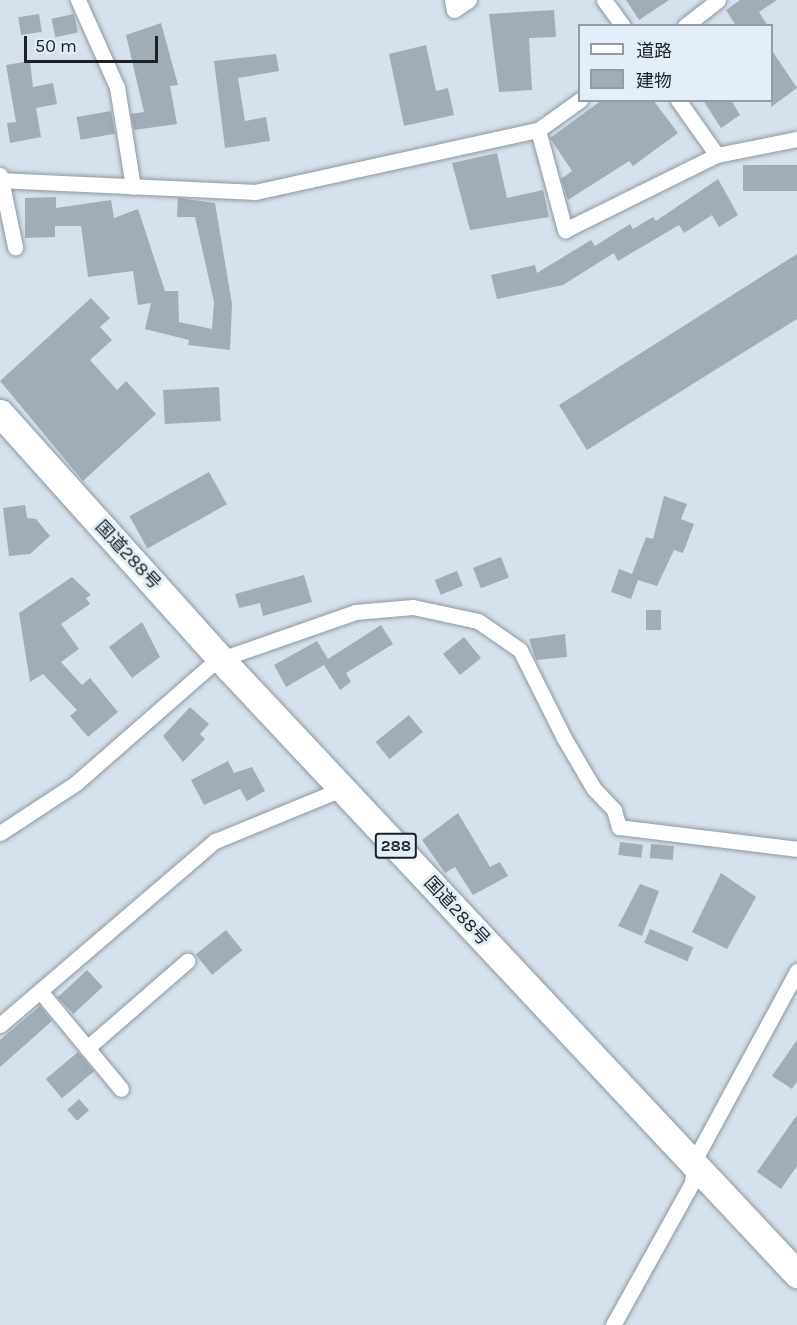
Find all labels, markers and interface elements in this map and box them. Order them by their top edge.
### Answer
scale bar [27,24,160,62]
legend [578,24,773,102]
text: 50 m [35,35,77,57]
text: 道路 [636,40,672,62]
text: 建物 [636,70,672,92]
street label: 国道288号 [91,516,165,594]
road number: 288 [374,833,418,859]
street label: 国道288号 [420,872,494,950]

